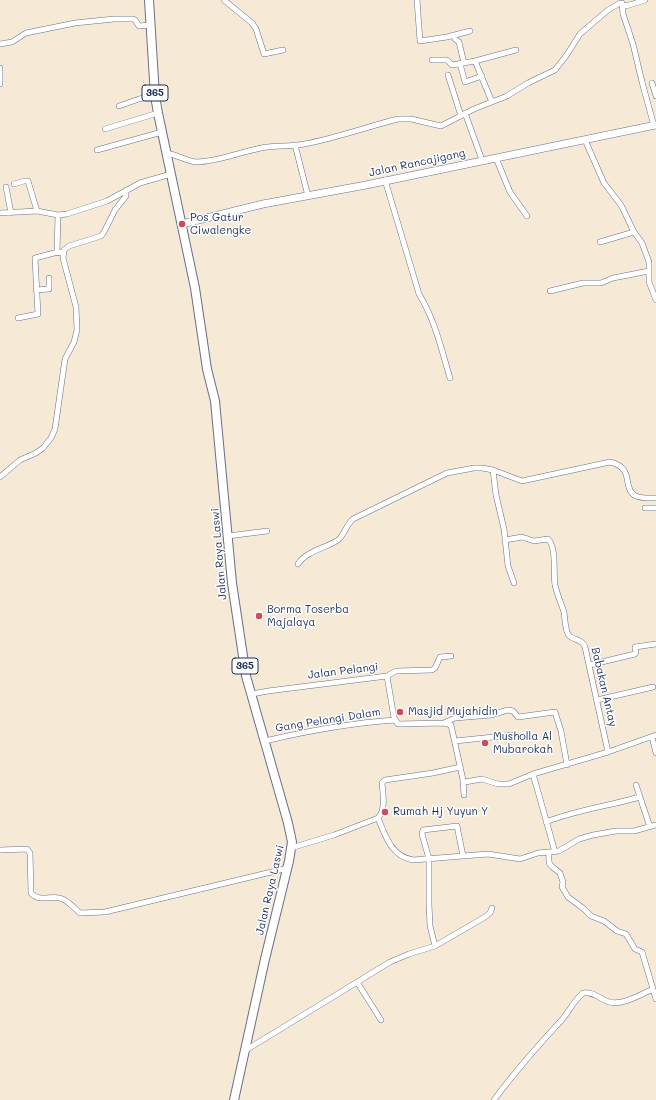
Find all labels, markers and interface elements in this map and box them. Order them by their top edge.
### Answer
road number: 365 [142,85,168,101]
street label: Jalan Rancajigang [368,146,466,180]
place label: Pos Gatur Ciwalengke [190,211,251,237]
marker: Pos Gatur Ciwalengke [177,219,187,229]
street label: Jalan Raya Laswi [208,508,230,600]
place label: Borma Toserba Majalaya [267,603,349,629]
marker: Borma Toserba Majalaya [254,611,264,621]
street label: Babakan Antay [588,646,620,728]
road number: 365 [232,658,258,674]
street label: Jalan Pelangi [307,660,379,682]
street label: Gang Pelangi Dalam [274,705,382,735]
place label: Masjid Mujahidin [408,705,498,719]
marker: Masjid Mujahidin [395,707,405,717]
place label: Musholla Al Mubarokah [493,730,553,756]
marker: Musholla Al Mubarokah [480,738,490,748]
place label: Rumah Hj Yuyun Y [393,805,488,819]
marker: Rumah Hj Yuyun Y [380,807,390,817]
street label: Jalan Raya Laswi [253,844,287,936]

